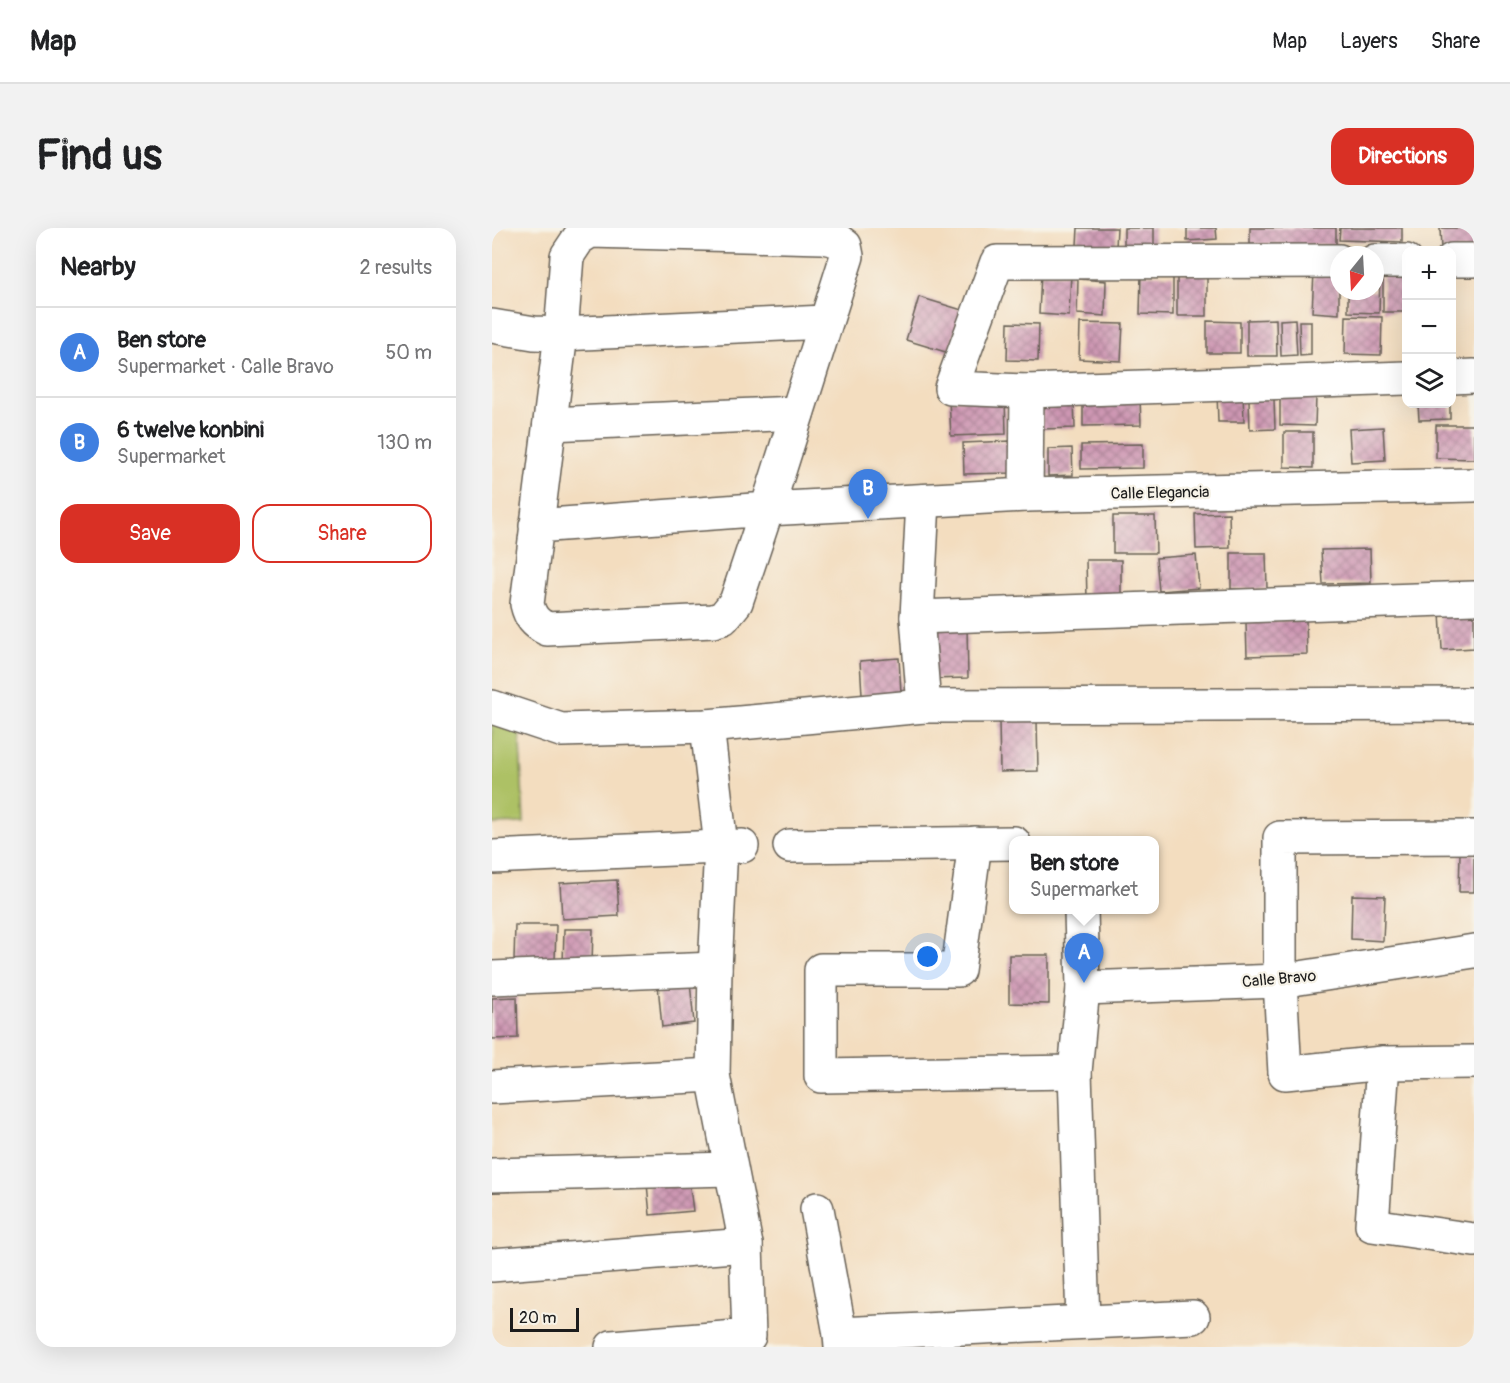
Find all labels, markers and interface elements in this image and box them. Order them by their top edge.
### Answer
text: Map [30,24,76,59]
text: Map [1272,28,1307,55]
text: Layers [1340,28,1398,55]
text: Share [1431,28,1480,55]
button: Directions [1331,128,1474,185]
text: Find us [36,130,162,182]
north arrow [1330,246,1384,300]
map controls [1402,246,1456,408]
button: + [1402,246,1456,300]
text: Nearby [60,251,136,283]
text: 2 results [360,255,432,280]
button: − [1402,300,1456,354]
text: Ben store [117,326,206,354]
text: A [73,340,86,365]
text: 50 m [385,340,432,365]
text: Supermarket · Calle Bravo [117,354,334,379]
button: layers [1402,354,1456,408]
text: 6 twelve konbini [117,416,264,444]
text: B [74,430,85,455]
text: 130 m [377,430,432,455]
text: Supermarket [117,444,226,469]
pin: B [848,470,887,519]
street label: Calle Elegancia [1110,482,1210,504]
button: Save [60,504,240,563]
button: Share [252,504,432,563]
popup [1009,836,1159,914]
text: Ben store [1030,849,1119,877]
text: Supermarket [1030,877,1138,902]
pin: A [1064,934,1104,983]
your location [913,942,942,971]
street label: Calle Bravo [1241,966,1317,992]
scale bar [510,1305,579,1332]
text: 20 m [519,1308,557,1328]

